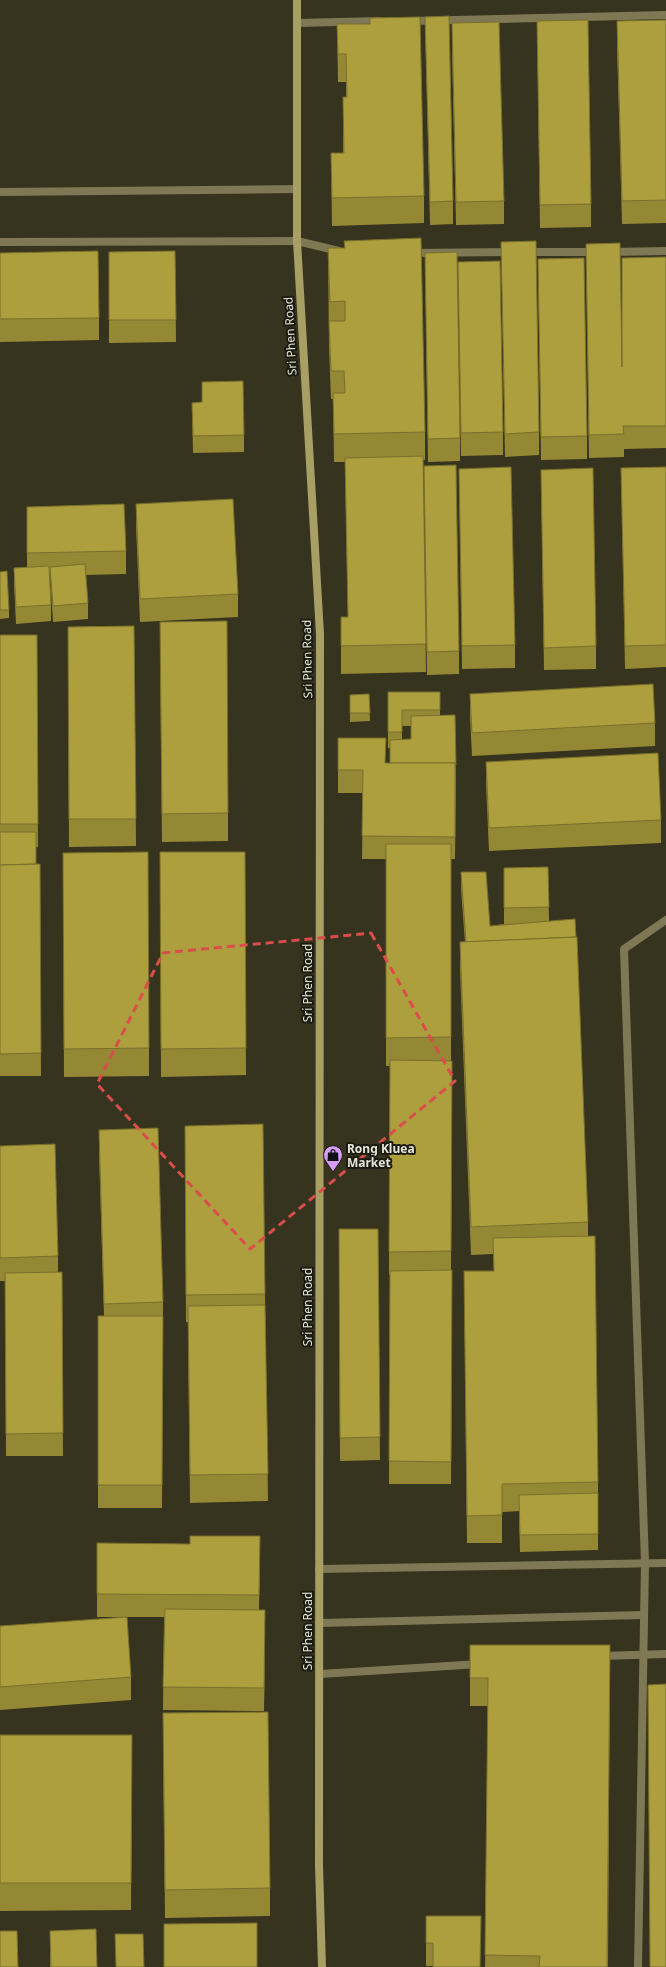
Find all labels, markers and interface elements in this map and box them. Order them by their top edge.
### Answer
street label: Sri Phen Road [279,296,301,376]
street label: Sri Phen Road [298,620,316,698]
street label: Sri Phen Road [299,944,316,1022]
place label: Rong Kluea Market [347,1140,415,1171]
shop icon: Rong Kluea Market [322,1144,344,1172]
street label: Sri Phen Road [299,1268,316,1346]
street label: Sri Phen Road [299,1592,316,1670]

